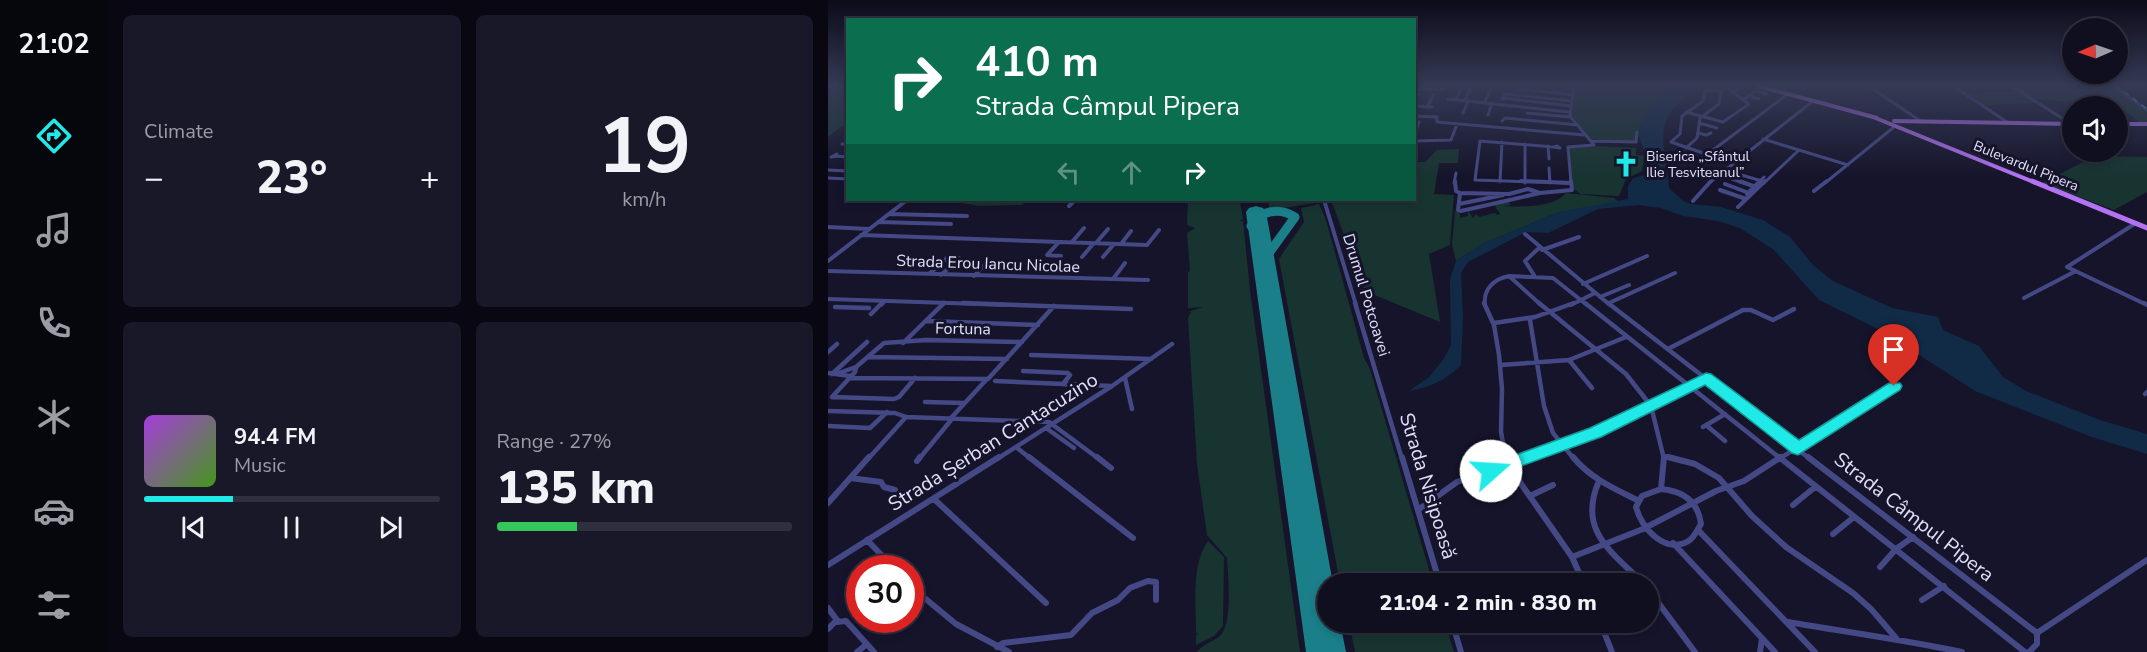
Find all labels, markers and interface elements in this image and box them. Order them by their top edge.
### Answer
north arrow [2062,18,2128,84]
map controls [2062,18,2128,162]
text: 21:02 [18,26,90,63]
text: 410 m [975,34,1099,91]
icon: right [876,42,954,120]
text: Strada Câmpul Pipera [975,88,1240,125]
text: 19 [597,93,691,200]
button: sound [2062,96,2128,162]
icon: directions [33,115,75,157]
text: Climate [144,118,213,145]
street label: Bulevardul Pipera [1971,136,2081,196]
place label: Biserica „Sfântul Ilie Tesviteanul” [1646,147,1751,182]
text: 23° [256,148,327,209]
church icon: Biserica „Sfântul Ilie Tesviteanul” [1611,149,1641,179]
text: − [144,156,164,201]
text: + [420,156,440,201]
icon: left [1052,156,1085,189]
icon: ahead [1115,156,1148,189]
icon: right [1178,156,1211,189]
text: km/h [622,186,666,213]
icon: music [33,209,75,251]
street label: Drumul Potcoavei [1337,231,1395,359]
street label: Strada Erou Iancu Nicolae [896,250,1080,278]
icon: phone [33,302,75,344]
street label: Fortuna [935,318,991,340]
pin [1868,324,1919,386]
icon: arrive [1877,333,1910,366]
street label: Strada Șerban Cantacuzino [883,366,1103,518]
icon: climate [33,396,75,438]
street label: Strada Nisipoasă [1393,410,1463,562]
text: 94.4 FM [234,422,316,452]
text: Range · 27% [497,428,612,455]
position arrow [1459,439,1523,503]
street label: Strada Câmpul Pipera [1828,446,2000,588]
text: Music [234,452,286,479]
text: 135 km [497,458,655,519]
icon: car [33,490,75,532]
icon: previous [177,511,210,544]
icon: pause [275,511,308,544]
icon: next [374,511,407,544]
speed limit sign: 30 [846,555,924,633]
icon: filters [33,584,75,626]
text: 21:04 · 2 min · 830 m [1379,588,1597,618]

